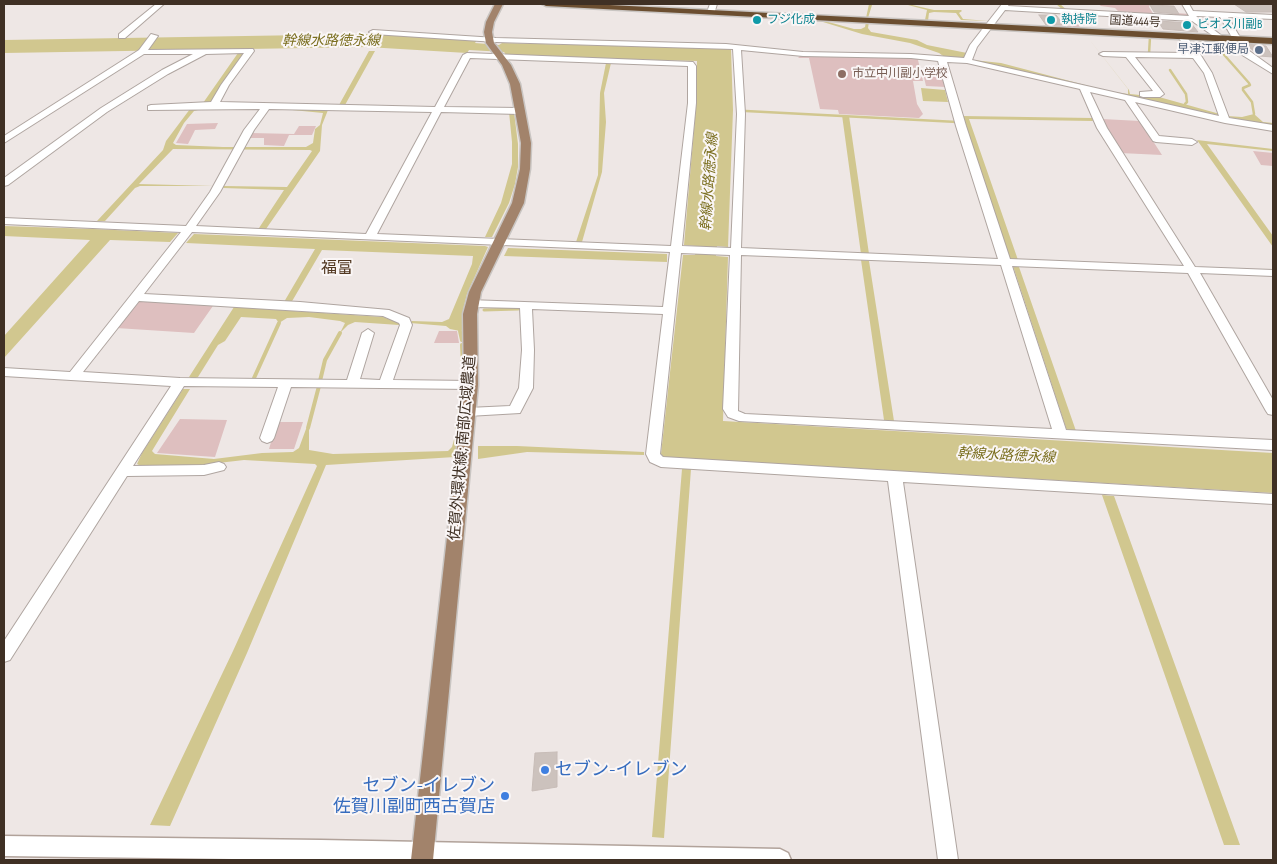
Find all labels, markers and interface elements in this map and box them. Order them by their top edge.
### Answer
place label: フジ化成 [767,13,815,27]
place label: 執持院 [1061,13,1097,27]
street label: 国道444号 [1109,13,1161,31]
marker: フジ化成 [751,14,763,26]
marker: 執持院 [1045,14,1057,26]
place label: ビオス川副B [1197,18,1262,32]
marker: ビオス川副B [1181,19,1193,31]
water label: 幹線水路徳永線 [282,33,380,49]
place label: 早津江郵便局 [1177,43,1249,57]
marker: 早津江郵便局 [1253,44,1265,56]
place label: 市立中川副小学校 [852,67,948,81]
marker: 市立中川副小学校 [836,68,848,80]
water label: 幹線水路徳永線 [698,133,722,231]
district label: 福富 [321,259,353,279]
street label: 佐賀外環状線; 南部広域農道 [446,355,480,541]
water label: 幹線水路徳永線 [957,445,1055,467]
place label: セブン-イレブン [555,759,688,781]
marker: セブン-イレブン [539,764,551,776]
place label: セブン-イレブン 佐賀川副町西古賀店 [333,775,495,818]
marker: セブン-イレブン 佐賀川副町西古賀店 [499,790,511,802]

